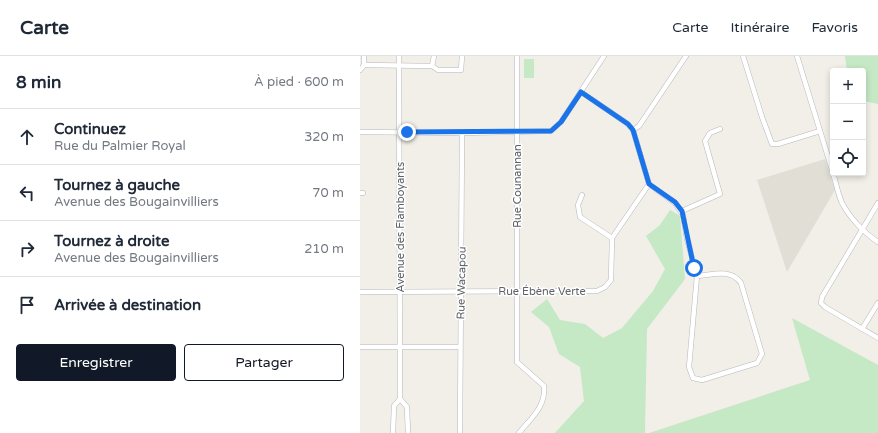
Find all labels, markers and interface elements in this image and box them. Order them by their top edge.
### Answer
text: Carte [20,17,69,39]
text: Carte [672,19,708,36]
text: Itinéraire [730,19,789,36]
text: Favoris [811,19,858,36]
map controls [830,68,866,176]
button: + [830,68,866,104]
text: 8 min [16,72,61,93]
text: À pied · 600 m [254,74,344,90]
button: − [830,104,866,140]
text: Continuez [54,120,126,138]
route end [398,123,416,141]
icon: ahead [16,126,38,148]
text: 320 m [304,129,344,145]
text: Rue du Palmier Royal [54,138,186,154]
button: locate [830,140,866,176]
street label: Rue Counannan [511,144,524,228]
street label: Avenue des Flamboyants [394,162,407,292]
text: Tournez à gauche [54,176,180,194]
icon: left [16,182,38,204]
text: 70 m [312,185,344,201]
text: Avenue des Bougainvilliers [54,194,219,210]
text: Tournez à droite [54,232,169,250]
icon: right [16,238,38,260]
text: 210 m [304,241,344,257]
street label: Rue Wacapou [454,246,469,320]
text: Avenue des Bougainvilliers [54,250,219,266]
route start [685,259,703,277]
street label: Rue Ébène Verte [498,284,586,298]
icon: arrive [16,294,38,316]
text: Arrivée à destination [54,296,201,314]
button: Enregistrer [16,344,176,381]
button: Partager [184,344,344,381]

